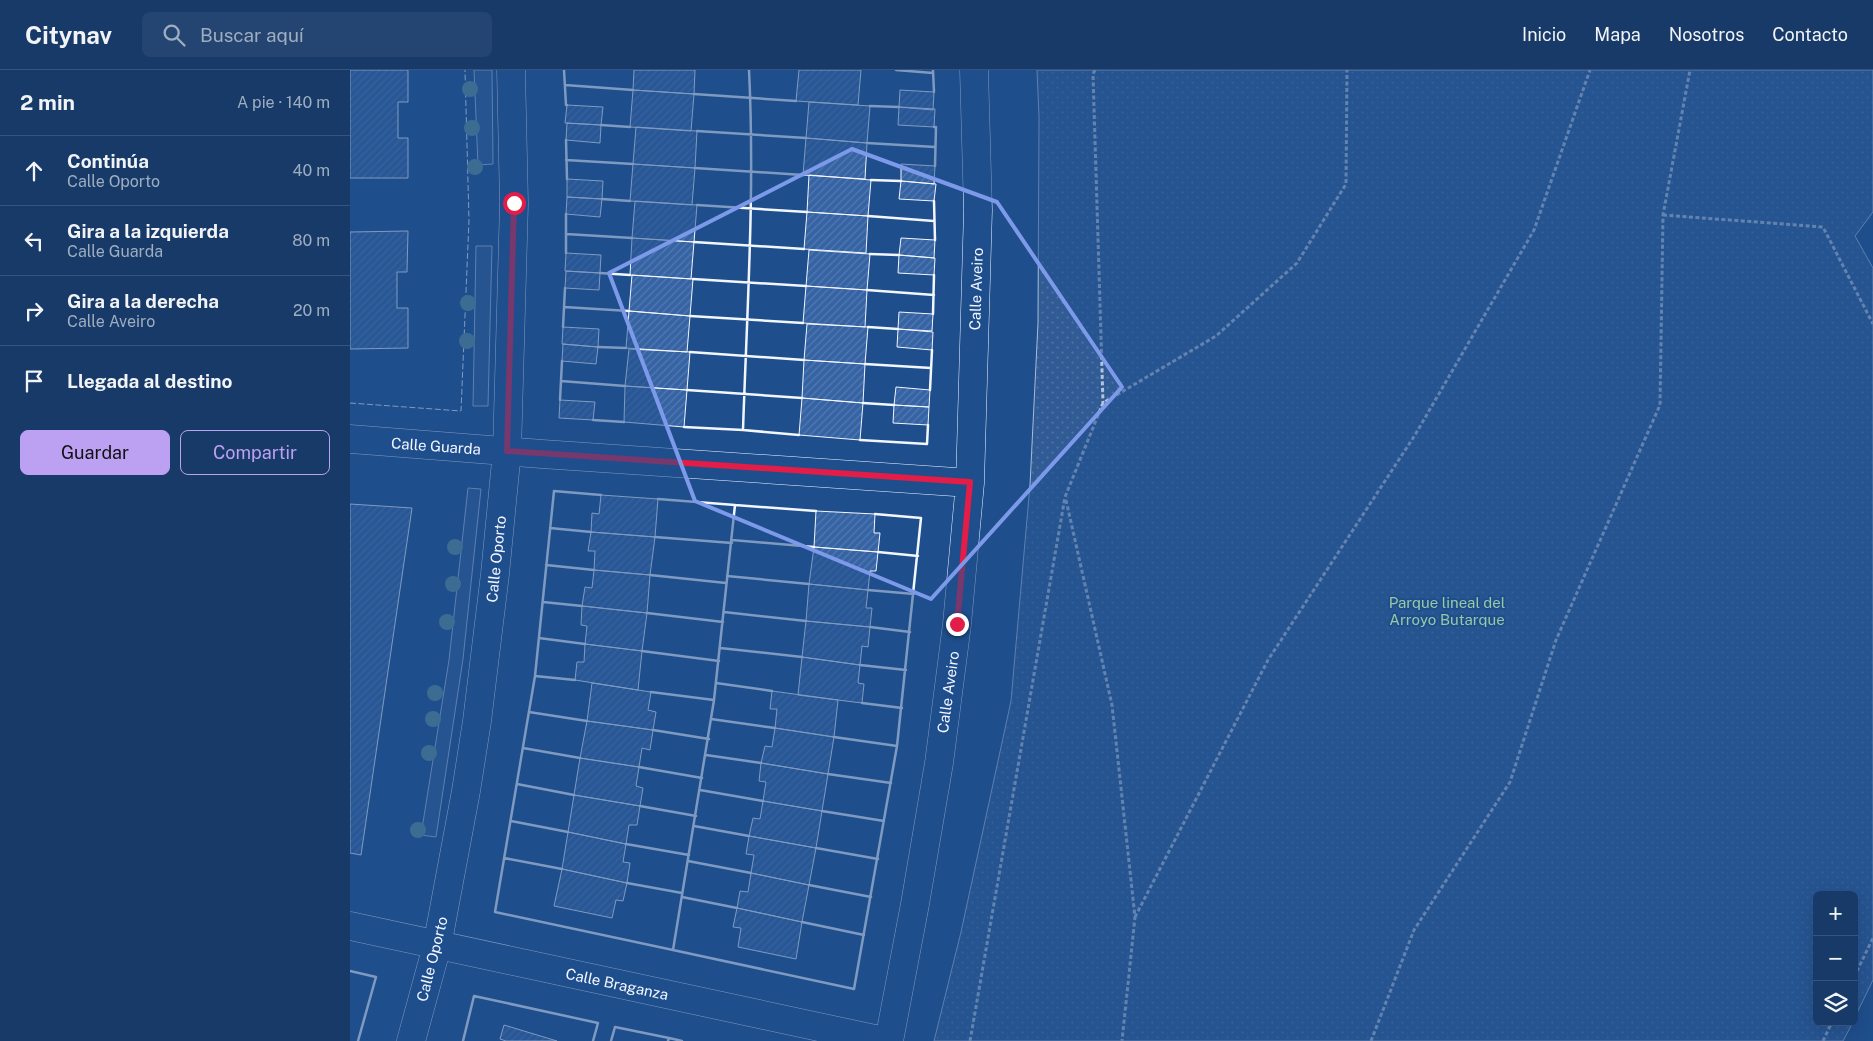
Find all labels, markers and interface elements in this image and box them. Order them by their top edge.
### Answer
search box [142,12,492,57]
text: Citynav [25,21,112,49]
icon: search [160,21,188,49]
text: Buscar aquí [200,24,304,46]
text: Inicio [1522,24,1566,45]
text: Mapa [1594,24,1641,45]
text: Nosotros [1669,24,1744,45]
text: Contacto [1772,24,1848,45]
text: 2 min [20,90,75,115]
text: A pie · 140 m [237,93,330,112]
text: Continúa [67,150,149,172]
icon: ahead [20,157,48,185]
text: 40 m [292,161,330,180]
text: Calle Oporto [67,172,160,191]
route start [503,192,526,215]
text: Gira a la izquierda [67,220,229,242]
icon: left [20,227,48,255]
text: 80 m [292,231,330,250]
text: Calle Guarda [67,242,163,261]
street label: Calle Aveiro [966,247,986,331]
text: Gira a la derecha [67,290,219,312]
icon: right [20,297,48,325]
text: 20 m [293,301,330,320]
text: Calle Aveiro [67,312,155,331]
icon: arrive [20,367,48,395]
text: Llegada al destino [67,370,232,392]
button: Guardar [20,430,170,475]
button: Compartir [180,430,330,475]
street label: Calle Guarda [390,434,482,458]
street label: Calle Oporto [483,515,509,603]
park label: Parque lineal del Arroyo Butarque [1389,594,1505,628]
route end [946,613,969,636]
street label: Calle Aveiro [934,650,962,734]
map controls [1813,891,1858,1026]
button: + [1813,891,1858,936]
street label: Calle Oporto [413,915,451,1003]
button: − [1813,936,1858,981]
street label: Calle Braganza [564,965,670,1003]
button: layers [1813,981,1858,1026]

